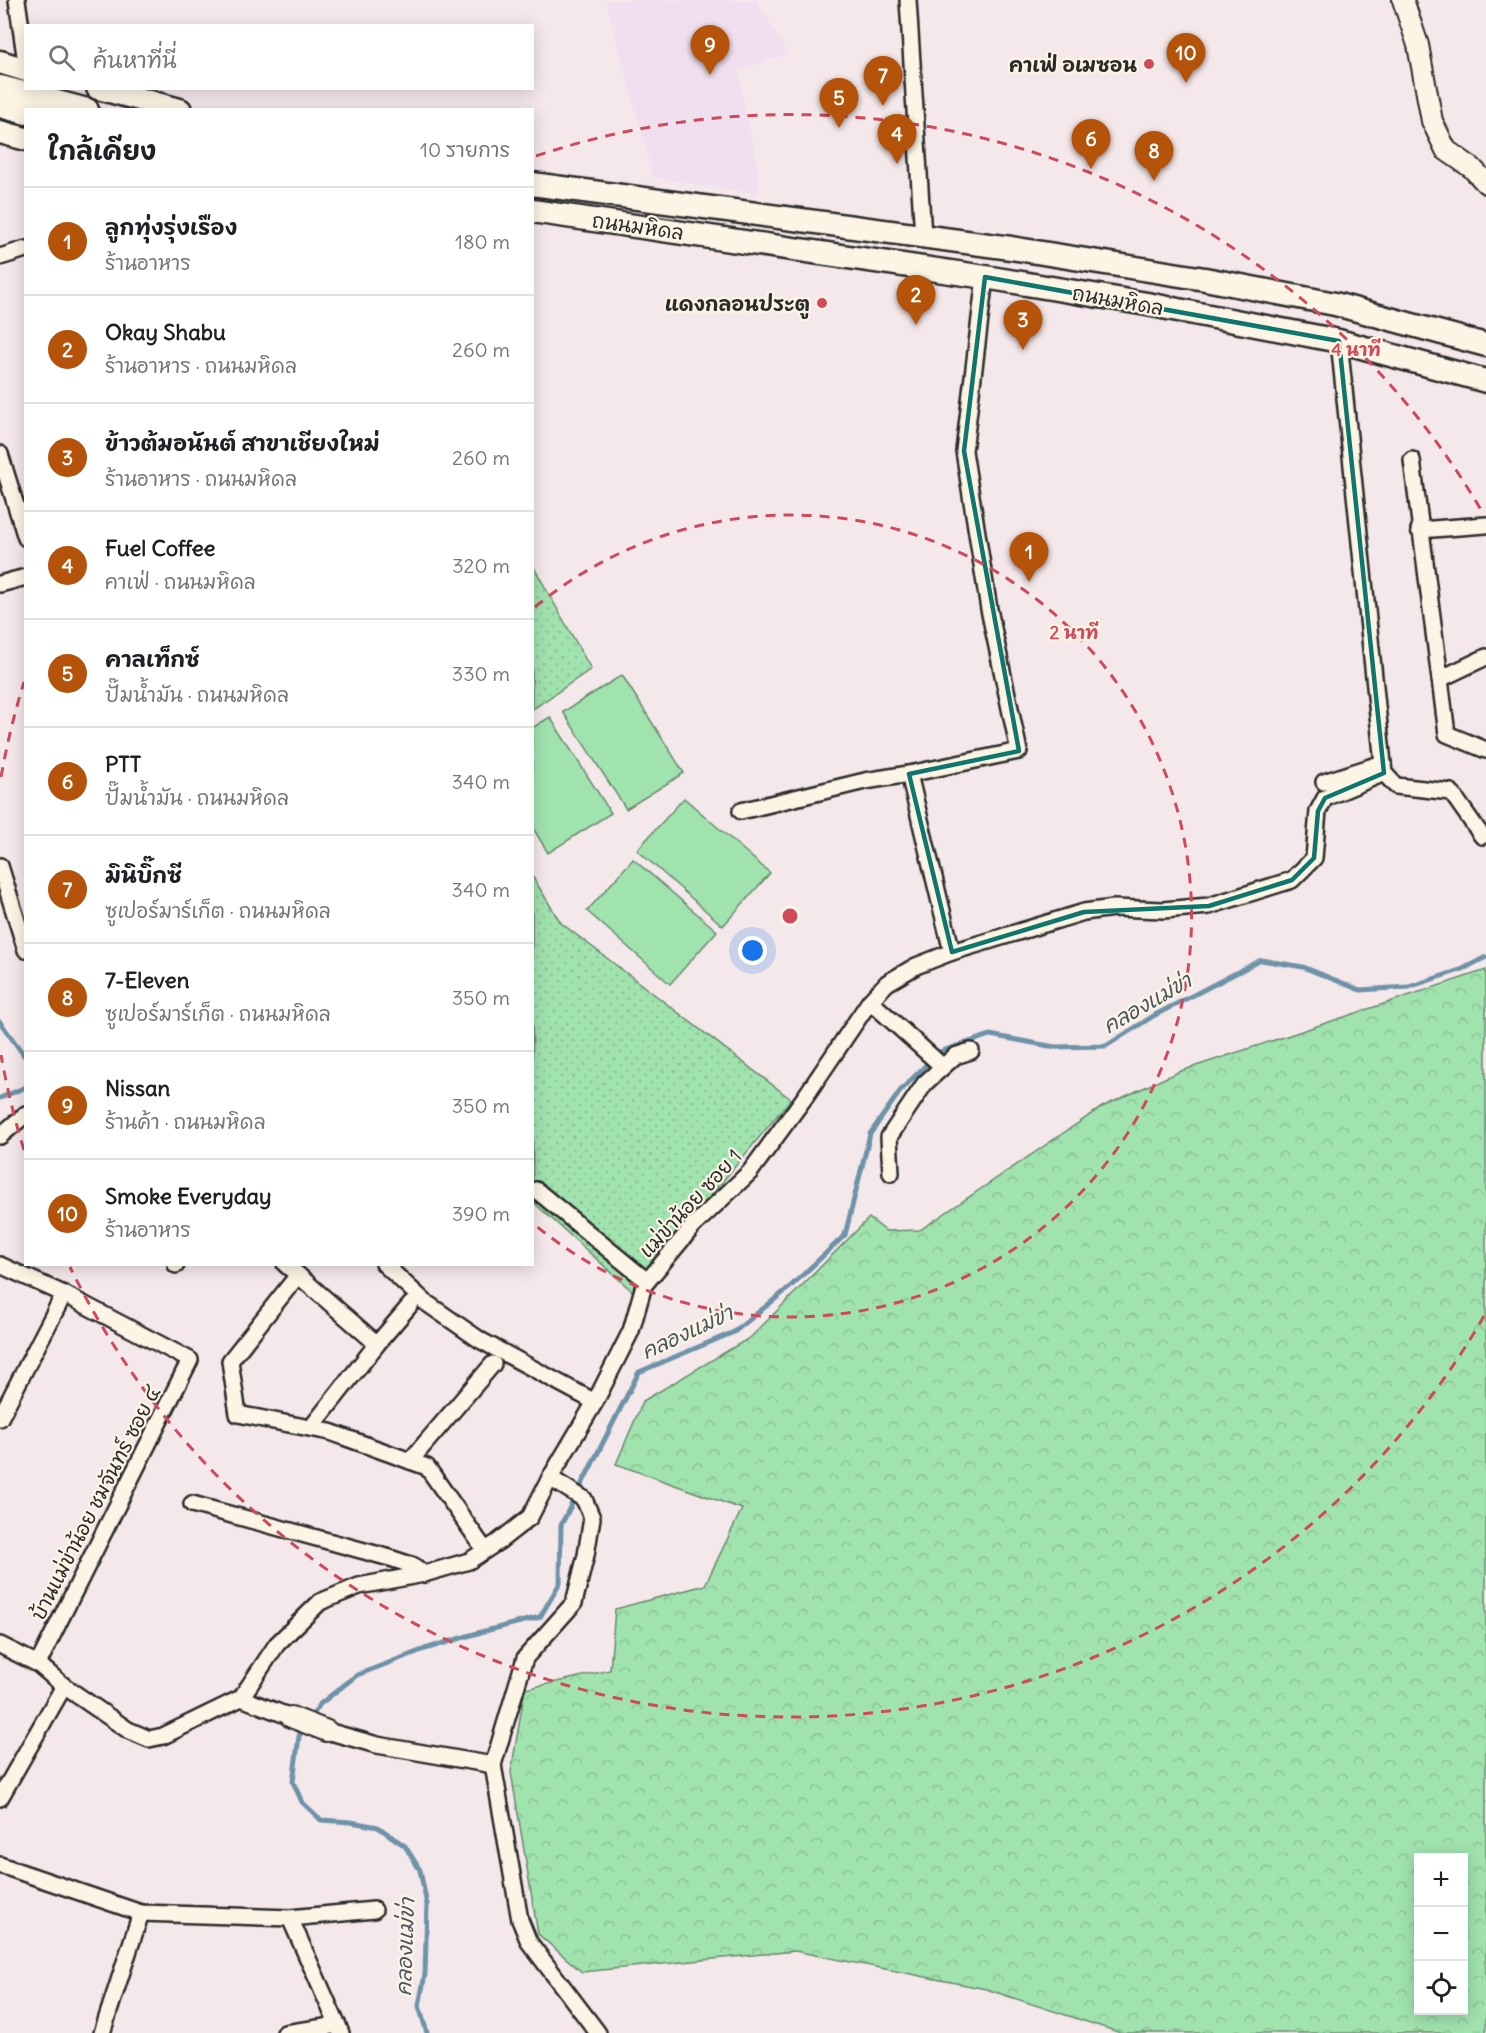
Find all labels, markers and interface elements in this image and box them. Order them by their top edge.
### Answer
search box [24,24,534,90]
pin: 9 [690,26,730,75]
pin: 10 [1166,34,1206,83]
icon: search [45,41,78,74]
text: ค้นหาที่นี่ [93,46,177,74]
place label: คาเฟ่ อเมซอน [1009,52,1138,77]
pin: 7 [864,57,902,106]
marker: คาเฟ่ อเมซอน [1142,57,1156,71]
pin: 5 [820,78,858,128]
pin: 4 [878,114,916,164]
pin: 6 [1072,120,1110,169]
pin: 8 [1134,132,1174,181]
text: ใกล้เคียง [48,134,156,167]
text: 10 รายการ [420,137,510,162]
street label: ถนนมหิดล [591,207,685,245]
text: ลูกทุ่งรุ่งเรือง [105,213,237,241]
text: 1 [64,229,71,254]
text: 180 m [455,229,510,254]
text: ร้านอาหาร [105,250,191,275]
pin: 2 [896,276,936,325]
street label: ถนนมหิดล [1070,280,1166,320]
place label: แดงกลอนประตู [665,291,810,319]
marker: แดงกลอนประตู [815,296,829,310]
pin: 3 [1004,300,1042,350]
text: Okay Shabu [105,318,226,346]
text: 2 [62,337,73,362]
text: 260 m [452,337,510,362]
text: 4 นาที [1331,338,1381,361]
text: ร้านอาหาร · ถนนมหิดล [105,353,297,378]
text: ข้าวต้มอนันต์ สาขาเชียงใหม่ [105,429,380,457]
text: 3 [62,445,73,470]
text: 260 m [452,445,510,470]
text: ร้านอาหาร · ถนนมหิดล [105,466,297,491]
pin: 1 [1010,532,1048,582]
text: Fuel Coffee [105,534,215,562]
text: 4 [62,553,73,578]
text: 320 m [452,553,510,578]
text: คาเฟ่ · ถนนมหิดล [105,569,256,594]
text: 2 นาที [1050,621,1099,644]
text: คาลเท็กซ์ [105,645,200,673]
text: 5 [62,661,73,686]
text: 330 m [452,661,510,686]
text: ปั๊มน้ำมัน · ถนนมหิดล [105,682,289,707]
text: PTT [105,750,141,778]
text: 6 [62,769,73,794]
text: 340 m [452,769,510,794]
text: ปั๊มน้ำมัน · ถนนมหิดล [105,785,289,810]
text: มินิบิ๊กซี [105,861,182,889]
text: 7 [63,877,72,902]
text: 340 m [452,877,510,902]
text: ซูเปอร์มาร์เก็ต · ถนนมหิดล [105,898,331,923]
centre of rings [780,906,800,926]
your location [738,936,767,965]
text: 7-Eleven [105,966,189,994]
water label: คลองแม่ข่า [1098,966,1198,1039]
text: 8 [62,985,73,1010]
text: 350 m [452,985,510,1010]
text: ซูเปอร์มาร์เก็ต · ถนนมหิดล [105,1001,331,1026]
text: Nissan [105,1074,170,1102]
text: 9 [62,1093,73,1118]
text: 350 m [452,1093,510,1118]
text: ร้านค้า · ถนนมหิดล [105,1109,266,1134]
street label: แม่ข่าน้อย ซอย 1 [633,1144,747,1262]
text: Smoke Everyday [105,1182,272,1210]
text: 10 [57,1201,78,1226]
text: 390 m [452,1201,510,1226]
text: ร้านอาหาร [105,1217,191,1242]
water label: คลองแม่ข่า [637,1298,739,1365]
street label: บ้านแม่ข่าน้อย ชมจันทร์ ซอย ๔ [25,1381,165,1624]
map controls [1414,1853,1468,2015]
button: + [1414,1853,1468,1907]
water label: คลองแม่ข่า [390,1896,420,1996]
button: − [1414,1907,1468,1961]
button: locate [1414,1961,1468,2015]

